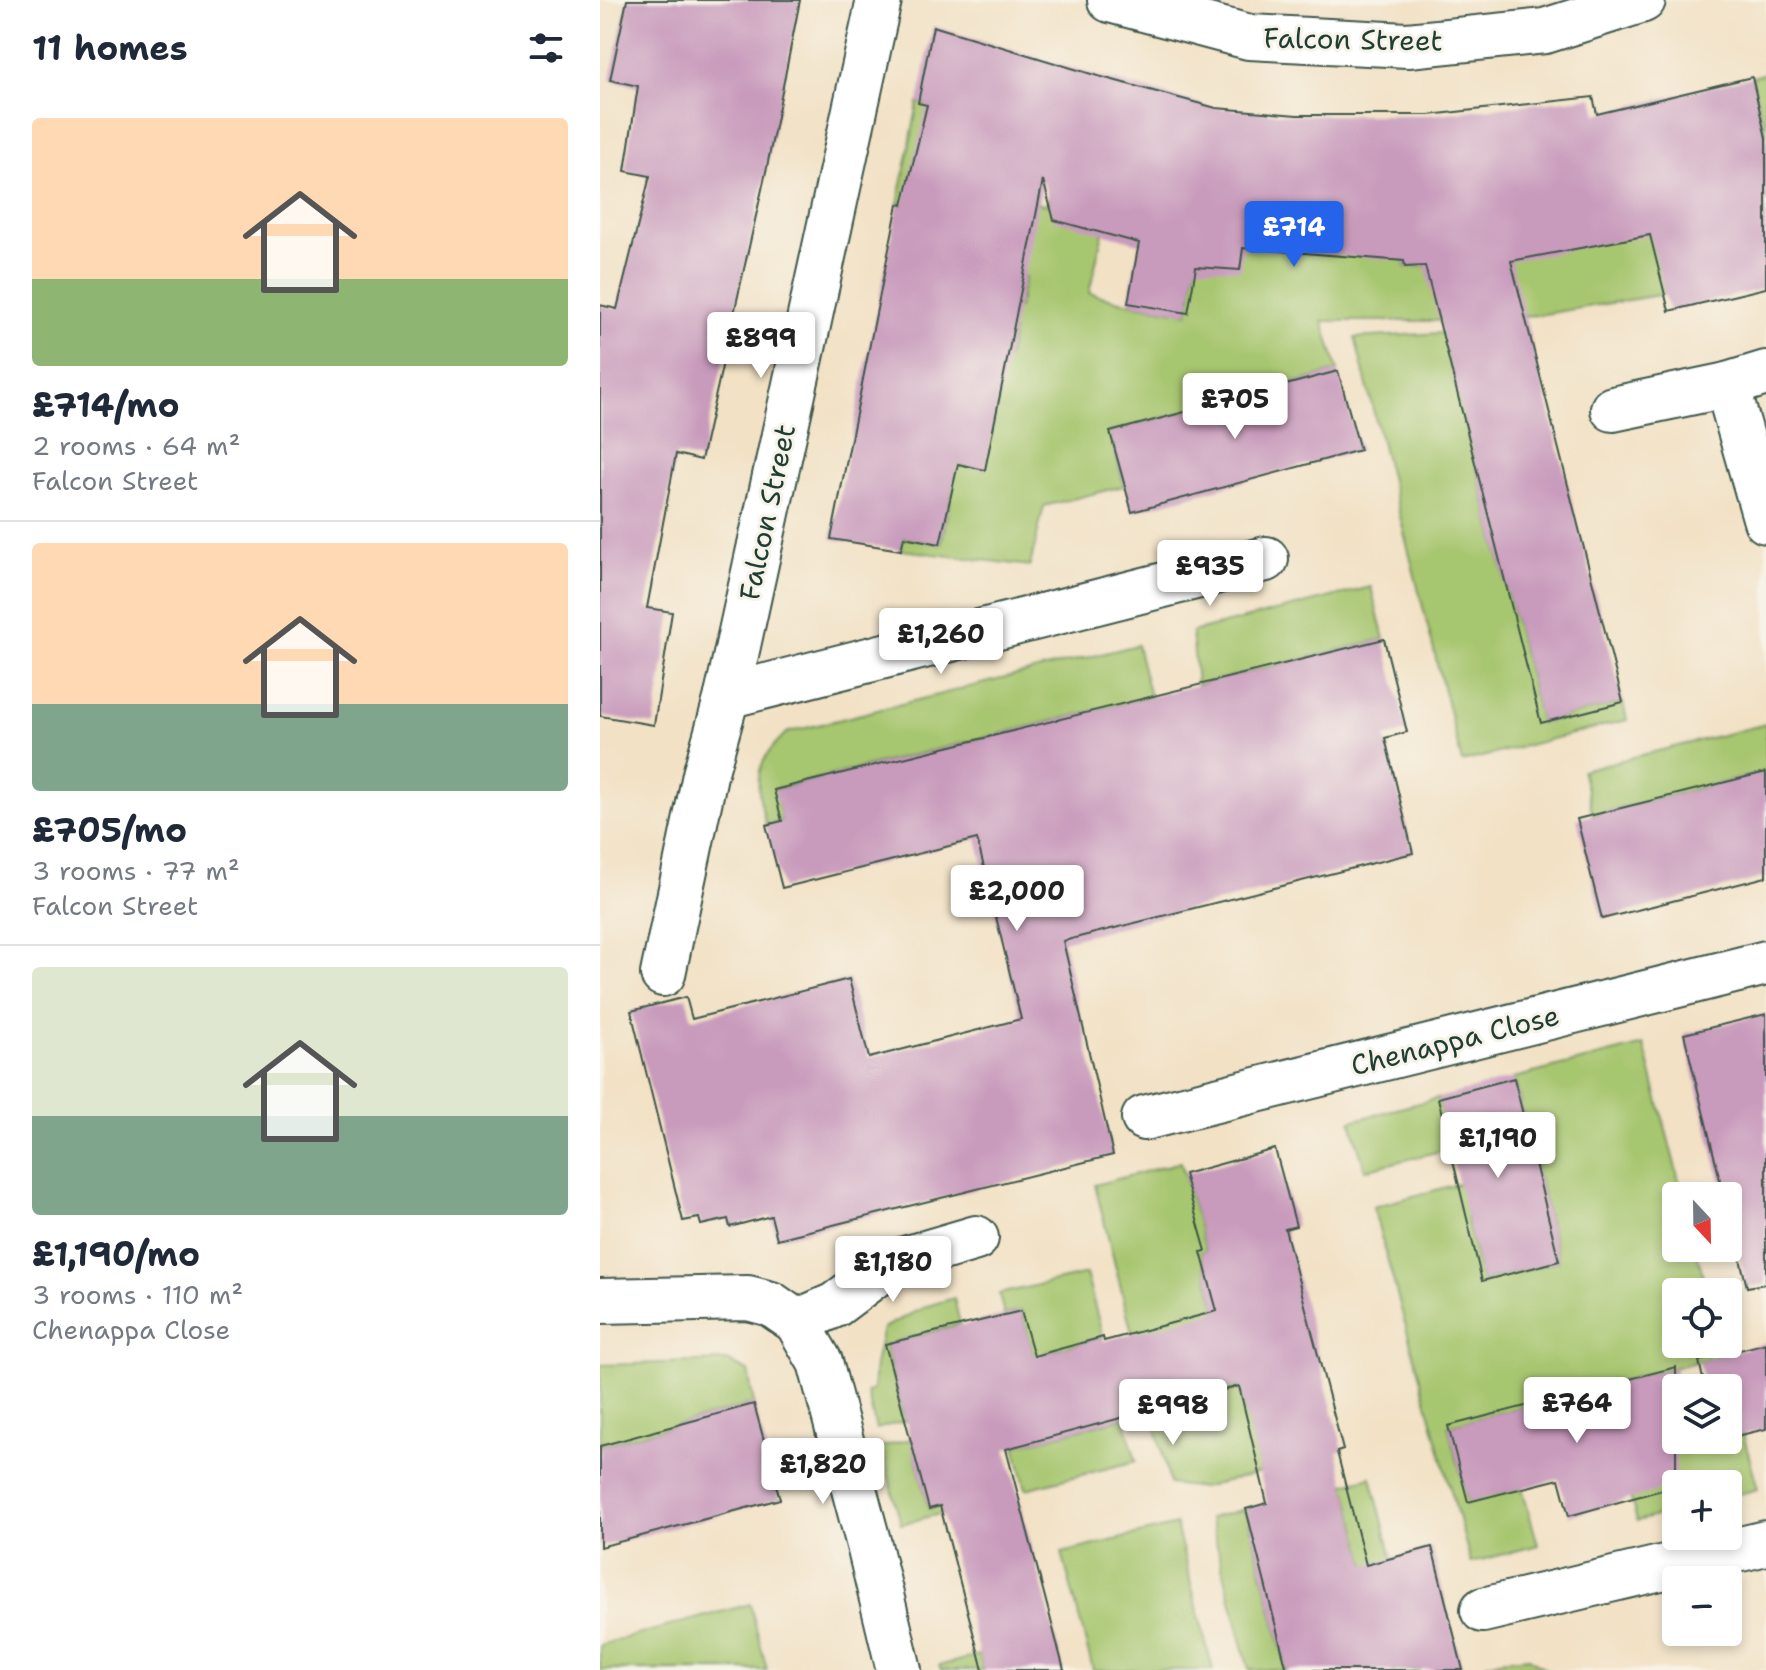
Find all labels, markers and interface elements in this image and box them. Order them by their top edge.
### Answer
street label: Falcon Street [1263,18,1443,60]
text: 11 homes [32,25,188,71]
icon: filters [524,26,568,70]
icon: home [228,170,372,314]
pin: £714 [1247,201,1341,269]
text: £714 [1263,209,1325,244]
pin: £899 [714,312,808,380]
text: £899 [725,320,797,355]
pin: £705 [1188,373,1282,441]
text: £705 [1201,381,1269,416]
text: £714/mo [32,382,180,428]
street label: Falcon Street [730,420,804,604]
text: 2 rooms · 64 m² [32,428,240,463]
text: Falcon Street [32,463,198,498]
pin: £935 [1163,540,1257,608]
text: £935 [1175,548,1245,583]
icon: home [228,595,372,739]
pin: £1,260 [876,608,1006,676]
text: £1,260 [897,616,985,651]
text: £705/mo [32,807,187,853]
text: 3 rooms · 77 m² [32,853,240,888]
pin: £2,000 [952,865,1082,933]
text: £2,000 [969,873,1065,908]
text: Falcon Street [32,888,198,923]
street label: Chenappa Close [1347,996,1563,1084]
icon: home [228,1019,372,1163]
pin: £1,190 [1433,1112,1563,1180]
text: £1,190 [1458,1120,1538,1155]
north arrow [1662,1182,1742,1262]
map controls [1662,1182,1742,1646]
text: £1,190/mo [32,1231,200,1277]
pin: £1,180 [828,1236,958,1304]
text: £1,180 [853,1244,933,1279]
text: 3 rooms · 110 m² [32,1277,243,1312]
button: locate [1662,1278,1742,1358]
text: Chenappa Close [32,1312,230,1347]
button: layers [1662,1374,1742,1454]
pin: £764 [1530,1377,1624,1445]
pin: £998 [1126,1379,1220,1447]
text: £764 [1542,1385,1612,1420]
text: £998 [1137,1387,1209,1422]
pin: £1,820 [758,1438,888,1506]
text: £1,820 [779,1446,867,1481]
button: + [1662,1470,1742,1550]
button: − [1662,1566,1742,1646]

